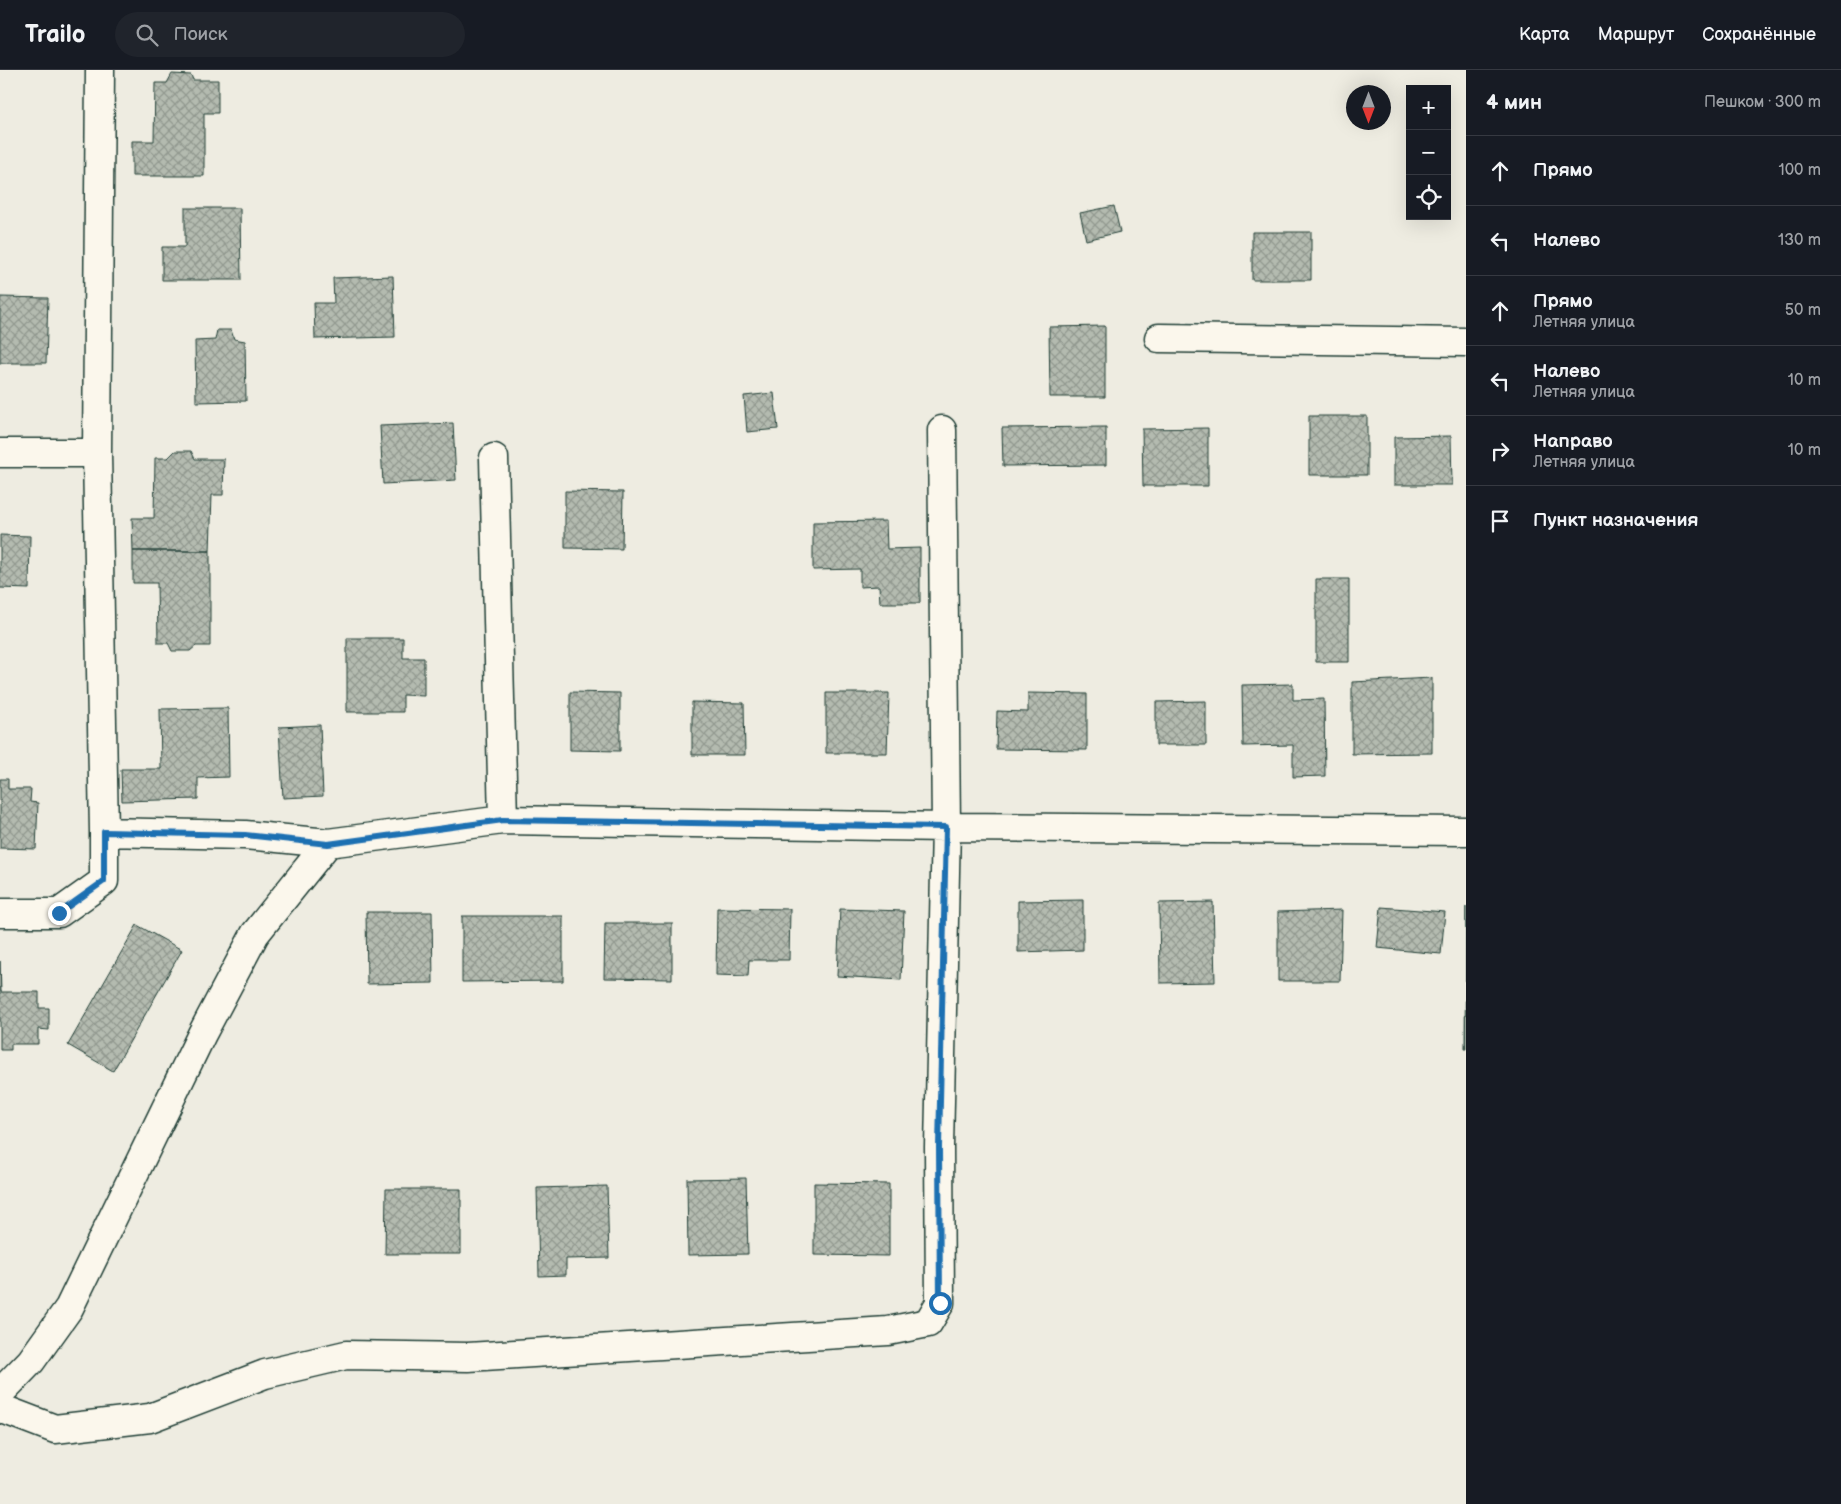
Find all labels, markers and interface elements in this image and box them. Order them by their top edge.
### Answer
search box [115,12,465,57]
text: Trailo [25,20,85,49]
icon: search [133,21,161,49]
text: Поиск [173,23,228,46]
text: Карта [1519,24,1570,45]
text: Маршрут [1598,24,1674,45]
text: Сохранённые [1702,24,1816,45]
north arrow [1346,85,1391,130]
map controls [1406,85,1451,220]
button: + [1406,85,1451,130]
text: 4 мин [1486,90,1542,115]
text: Пешком · 300 m [1704,93,1821,112]
button: − [1406,130,1451,175]
icon: ahead [1486,157,1514,185]
text: Прямо [1533,159,1593,182]
text: 100 m [1778,161,1821,180]
button: locate [1406,175,1451,220]
icon: left [1486,227,1514,255]
text: Налево [1533,229,1600,252]
text: 130 m [1778,231,1821,250]
text: Прямо [1533,290,1593,313]
icon: ahead [1486,297,1514,325]
text: 50 m [1785,301,1821,320]
text: Летняя улица [1533,313,1635,332]
text: Налево [1533,360,1600,383]
icon: left [1486,367,1514,395]
text: 10 m [1788,371,1821,390]
text: Летняя улица [1533,383,1635,402]
text: Направо [1533,430,1613,453]
icon: right [1486,437,1514,465]
text: 10 m [1788,441,1821,460]
text: Летняя улица [1533,453,1635,472]
icon: arrive [1486,507,1514,535]
text: Пункт назначения [1533,509,1698,532]
route end [48,902,71,925]
route start [929,1292,952,1315]

